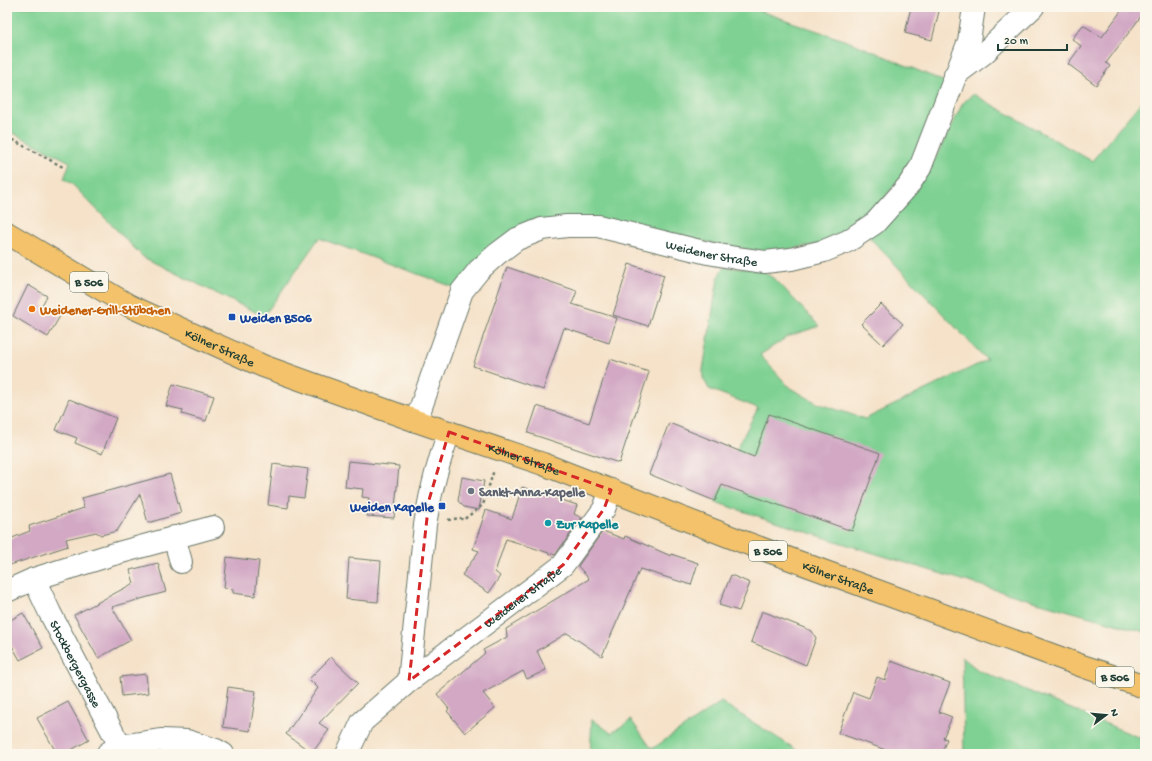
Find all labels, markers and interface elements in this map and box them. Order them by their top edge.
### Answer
scale bar [998,26,1067,52]
text: 20 m [1004,35,1029,49]
street label: Weidener Straße [664,238,759,271]
road number: B 506 [70,272,108,292]
marker: Weidener-Grill-Stübchen [27,304,37,314]
place label: Weidener-Grill-Stübchen [39,304,171,319]
marker: Weiden B506 [227,312,237,322]
place label: Weiden B506 [239,312,312,327]
street label: Kölner Straße [182,327,257,371]
street label: Kölner Straße [486,441,562,480]
marker: Sankt-Anna-Kapelle [466,486,476,496]
place label: Sankt-Anna-Kapelle [479,486,586,502]
place label: Weiden Kapelle [349,501,435,517]
marker: Weiden Kapelle [437,501,447,511]
marker: Zur Kapelle [543,518,553,528]
place label: Zur Kapelle [556,518,619,534]
road number: B 506 [749,541,787,561]
street label: Kölner Straße [800,559,876,599]
street label: Weidener Straße [482,564,565,632]
street label: Stockbergergasse [45,618,103,711]
road number: B 506 [1096,667,1134,687]
north arrow [1086,695,1126,735]
text: N [1107,708,1120,718]

